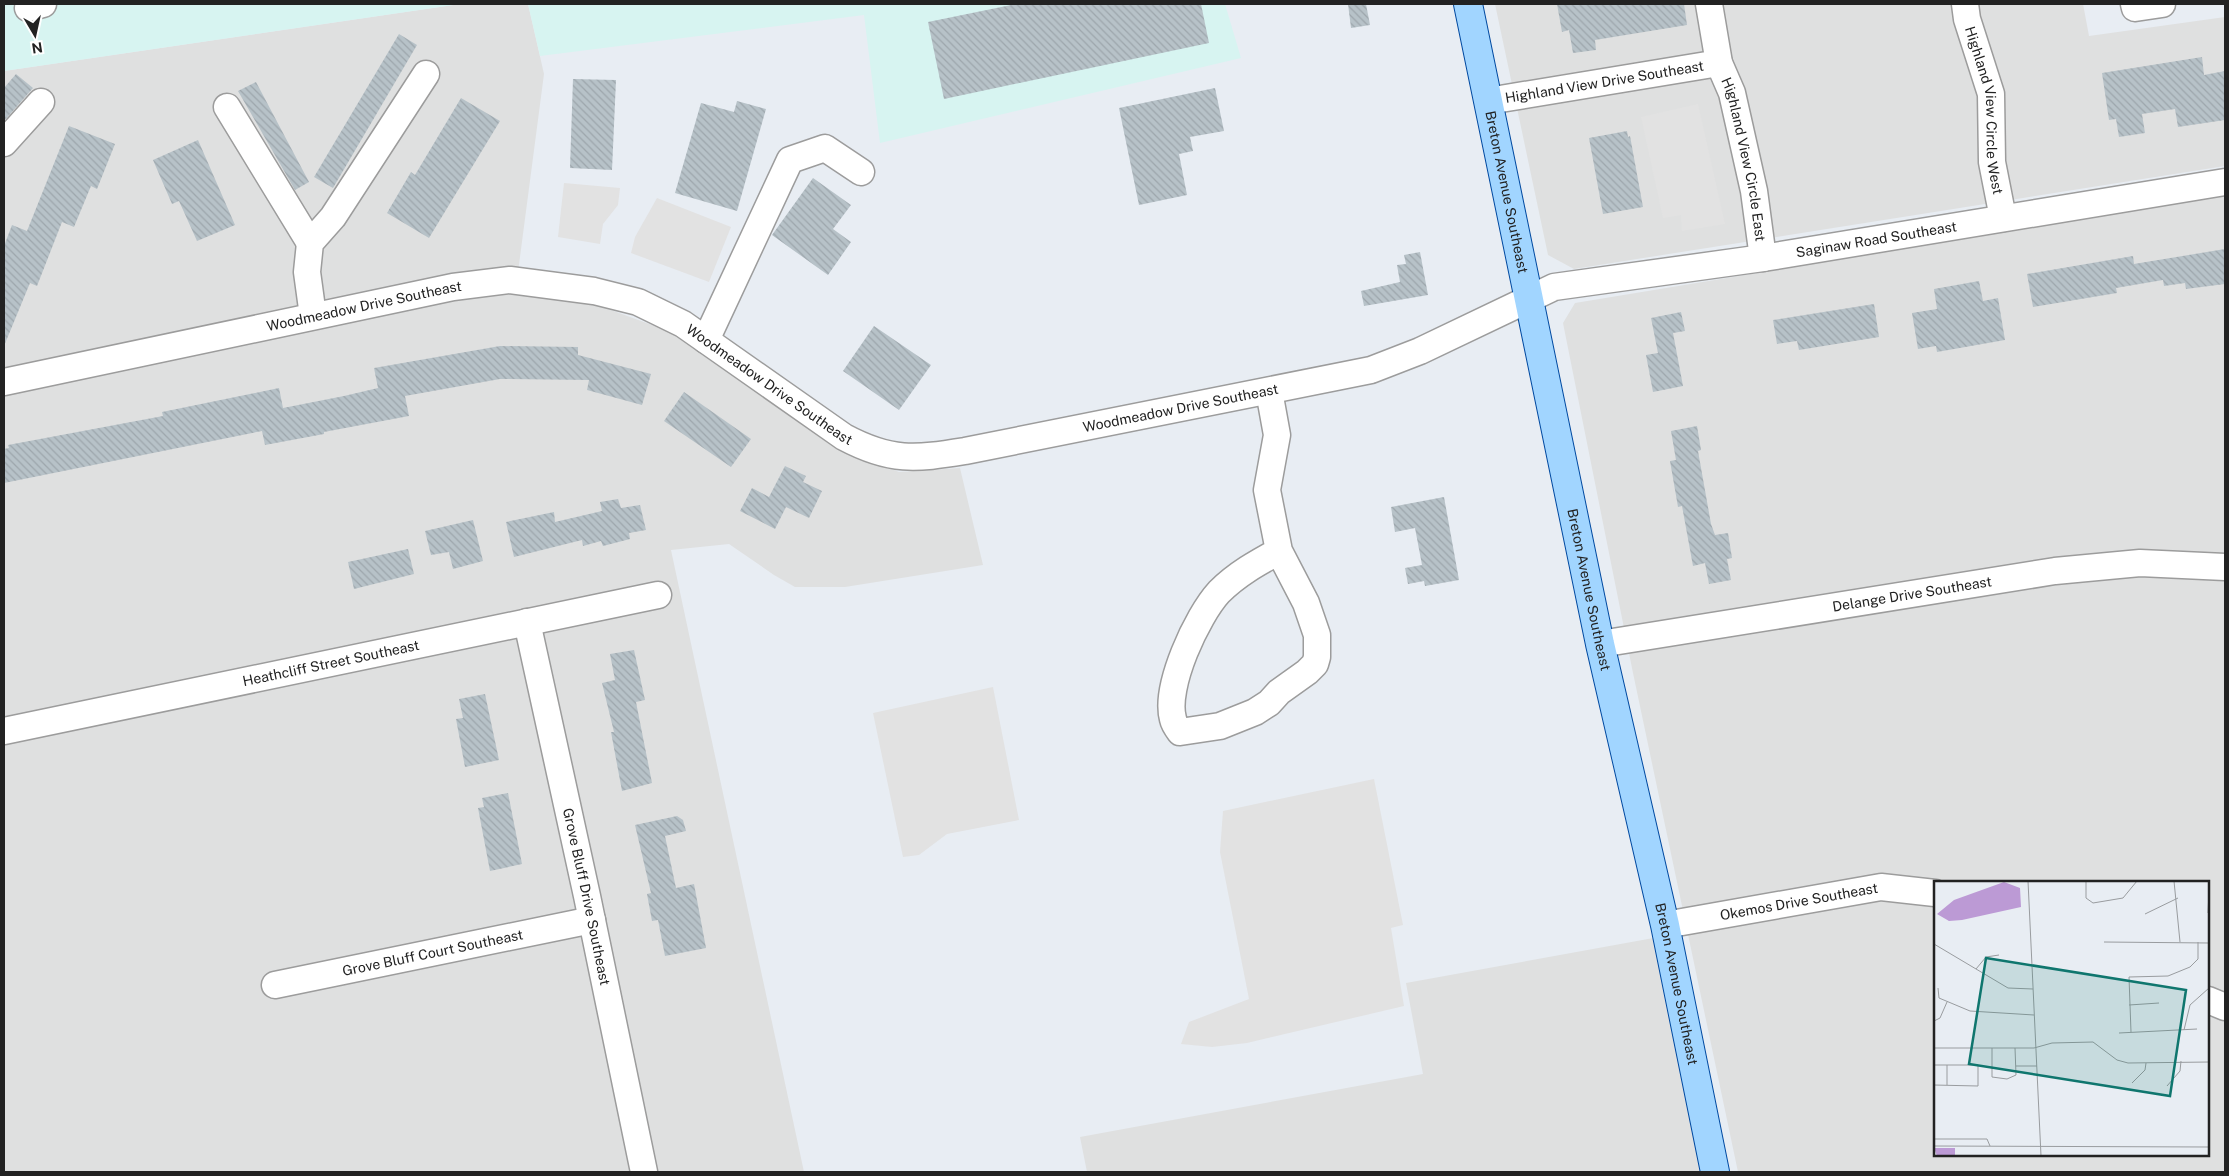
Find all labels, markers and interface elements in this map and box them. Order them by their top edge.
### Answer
north arrow [10,10,60,60]
street label: Highland View Circle West [1962,24,2006,196]
text: N [30,39,44,57]
street label: Highland View Drive Southeast [1504,58,1705,106]
street label: Highland View Circle East [1718,75,1769,242]
street label: Breton Avenue Southeast [1482,109,1531,275]
street label: Saginaw Road Southeast [1795,218,1958,260]
street label: Woodmeadow Drive Southeast [265,278,462,334]
street label: Woodmeadow Drive Southeast [683,321,855,448]
street label: Woodmeadow Drive Southeast [1082,381,1280,435]
street label: Breton Avenue Southeast [1564,507,1614,672]
street label: Delange Drive Southeast [1831,573,1993,615]
street label: Heathcliff Street Southeast [241,637,421,689]
street label: Grove Bluff Drive Southeast [560,806,613,987]
street label: Okemos Drive Southeast [1719,880,1879,923]
inset map [1934,881,2209,1156]
street label: Breton Avenue Southeast [1652,901,1701,1067]
street label: Grove Bluff Court Southeast [341,926,524,979]

